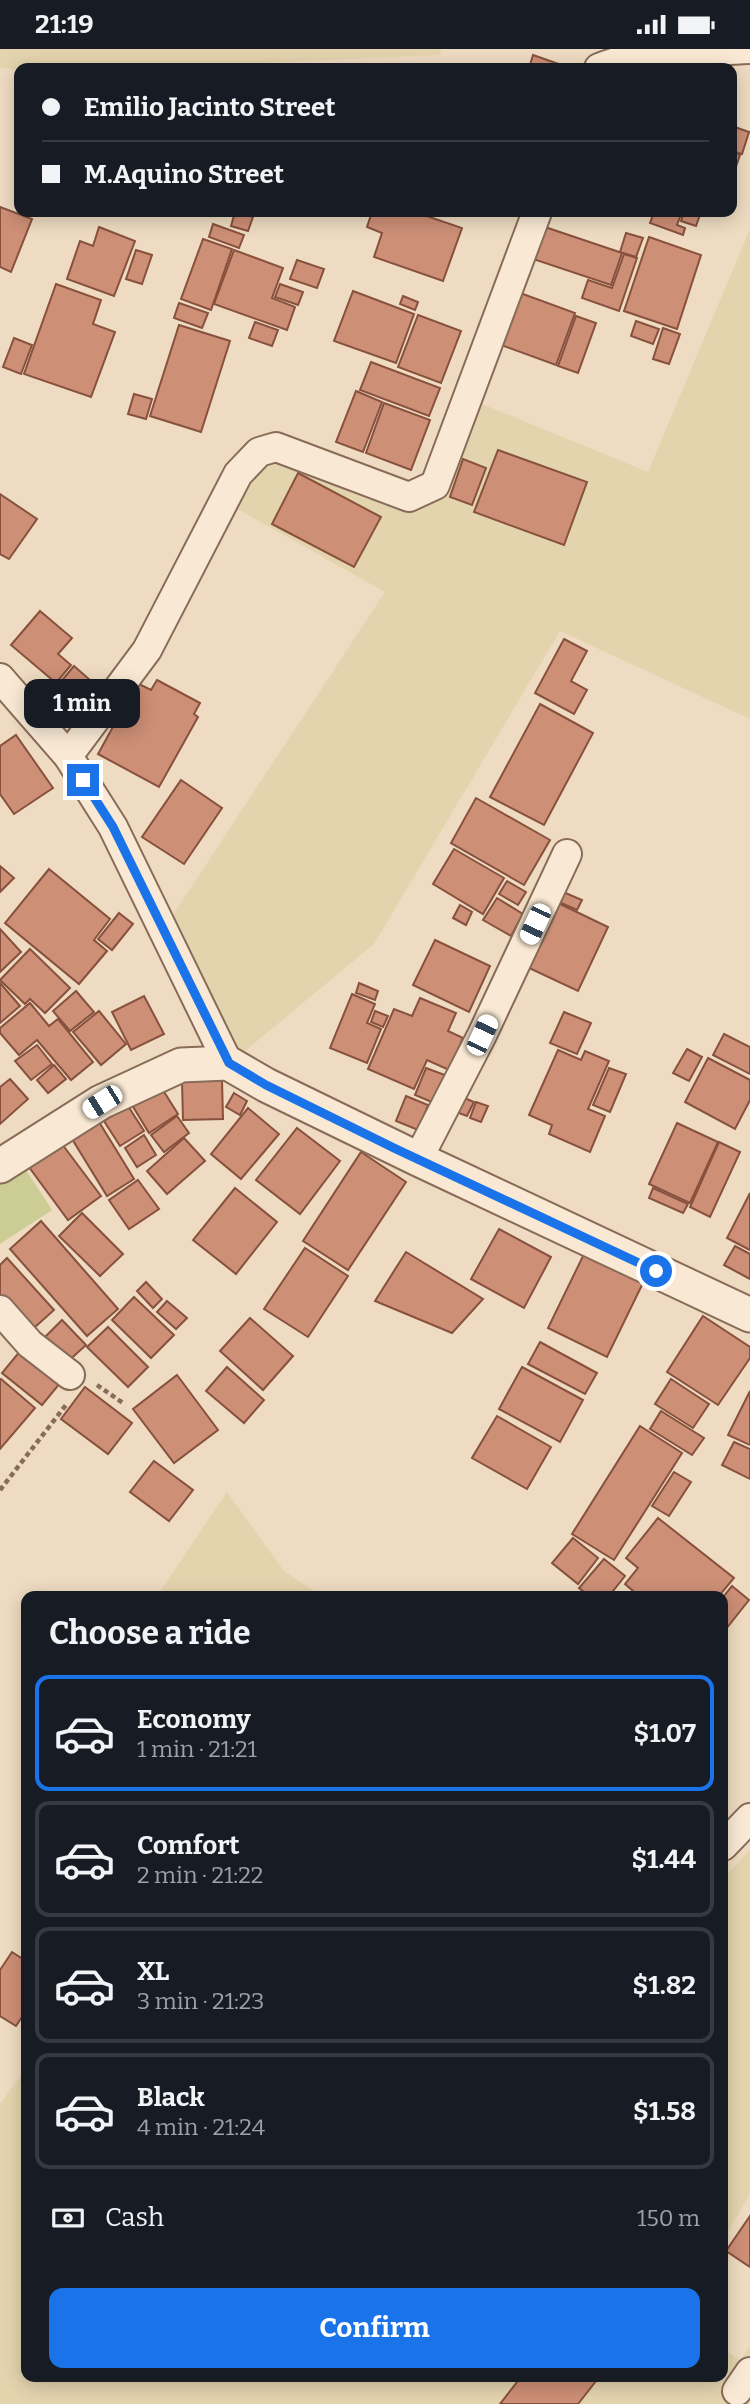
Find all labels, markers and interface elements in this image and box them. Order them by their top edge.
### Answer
text: 21:19 [35,9,94,40]
text: Emilio Jacinto Street [84,92,336,123]
text: M.Aquino Street [84,159,284,190]
callout: 1 min [25,679,141,727]
text: 1 min [53,689,111,717]
route end [67,764,99,796]
car [517,901,554,947]
car [464,1012,501,1058]
car [79,1082,126,1122]
route start [640,1255,672,1287]
text: Choose a ride [49,1614,250,1652]
icon: car [53,1702,116,1765]
text: Economy [137,1704,251,1735]
text: $1.07 [634,1718,696,1749]
text: 1 min · 21:21 [137,1735,257,1763]
icon: car [53,1828,116,1891]
text: Comfort [137,1830,240,1861]
text: $1.44 [631,1844,696,1875]
text: 2 min · 21:22 [137,1861,263,1889]
icon: car [53,1954,116,2017]
text: XL [137,1956,169,1987]
text: $1.82 [633,1970,696,2001]
text: 3 min · 21:23 [137,1987,264,2015]
icon: car [53,2080,116,2143]
text: Black [137,2082,205,2113]
text: $1.58 [633,2096,696,2127]
text: 4 min · 21:24 [137,2113,265,2141]
icon: cash [49,2199,87,2237]
text: Cash [105,2202,164,2233]
text: 150 m [637,2204,700,2232]
button: Confirm [49,2288,700,2368]

